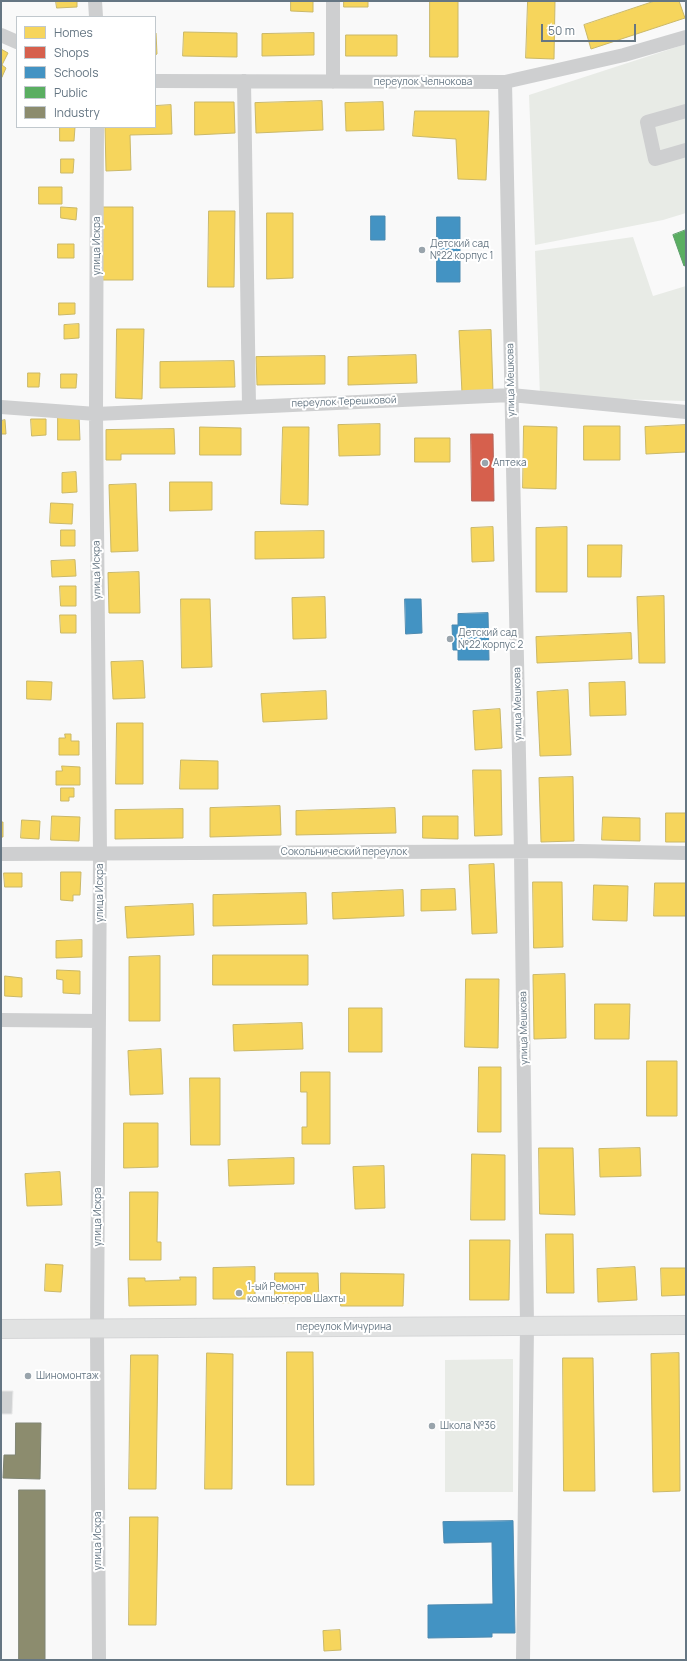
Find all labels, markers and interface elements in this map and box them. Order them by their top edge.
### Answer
legend [16,16,156,128]
scale bar [543,16,638,42]
text: 50 m [548,22,575,39]
text: Homes [54,24,93,41]
text: Shops [54,44,89,61]
text: Schools [54,64,98,81]
street label: переулок Челнокова [374,76,472,88]
text: Public [54,84,88,101]
text: Industry [54,104,100,121]
street label: улица Искра [91,216,103,276]
place label: Детский сад №22 корпус 1 [430,238,493,262]
marker: Детский сад №22 корпус 1 [417,245,427,255]
street label: улица Мешкова [504,343,518,417]
street label: переулок Терешковой [291,394,397,410]
place label: Аптека [493,457,526,469]
marker: Аптека [480,458,490,468]
street label: улица Искра [90,540,104,600]
place label: Детский сад №22 корпус 2 [458,627,523,650]
marker: Детский сад №22 корпус 2 [445,634,455,644]
street label: улица Мешкова [511,667,525,741]
street label: Сокольнический переулок [281,846,407,858]
street label: улица Искра [94,863,106,923]
street label: улица Мешкова [517,991,531,1065]
street label: улица Искра [92,1187,104,1247]
place label: 1-ый Ремонт компьютеров Шахты [247,1281,345,1304]
marker: 1-ый Ремонт компьютеров Шахты [234,1288,244,1298]
street label: переулок Мичурина [297,1321,391,1333]
place label: Шиномонтаж [36,1370,99,1382]
marker: Шиномонтаж [23,1371,33,1381]
place label: Школа №36 [440,1420,496,1432]
marker: Школа №36 [427,1421,437,1431]
street label: улица Искра [92,1511,104,1571]

